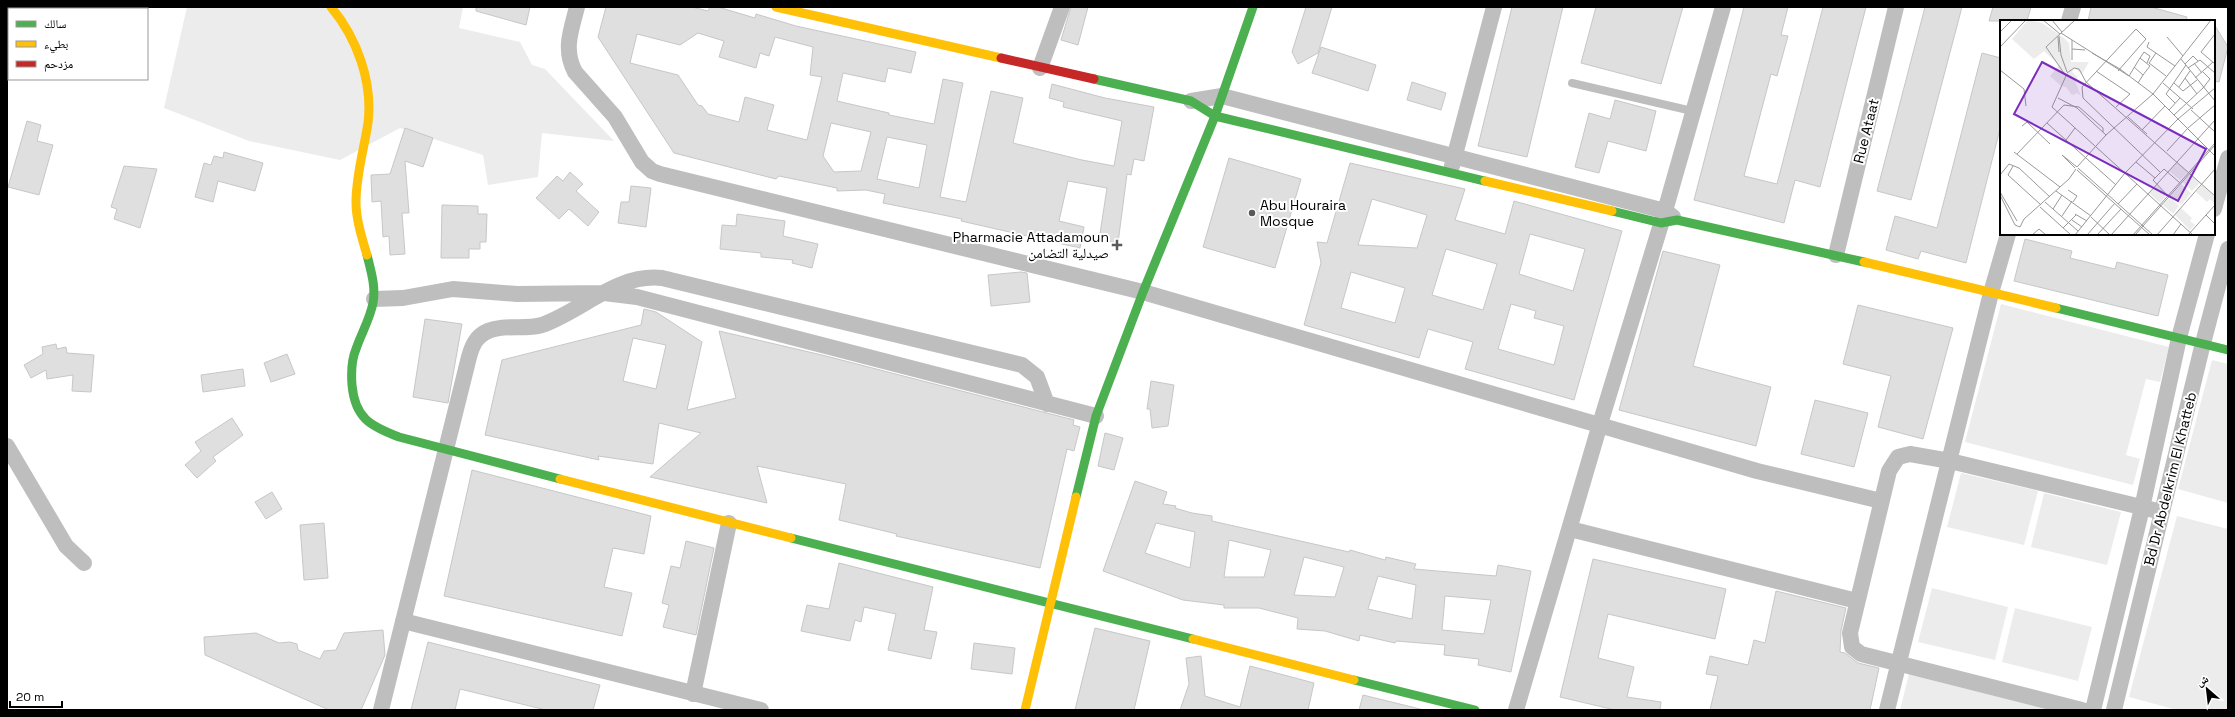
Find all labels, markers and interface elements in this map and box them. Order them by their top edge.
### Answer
legend [8,8,148,80]
text: سالك [44,16,66,32]
inset map [2000,20,2215,235]
text: بطيء [44,36,68,54]
text: مزدحم [44,56,73,72]
street label: Rue Ataat [1849,97,1883,165]
place label: Abu Houraira Mosque [1260,196,1346,230]
marker: Abu Houraira Mosque [1247,208,1257,218]
place label: Pharmacie Attadamoun صيدلية التضامن [953,228,1109,262]
marker: Pharmacie Attadamoun صيدلية التضامن [1112,240,1122,250]
street label: Bd Dr Abdelkrim El Khatteb [2140,390,2200,568]
north arrow [2187,669,2227,709]
text: ش [2194,671,2212,690]
scale bar [10,683,62,709]
text: 20 m [16,689,44,705]

